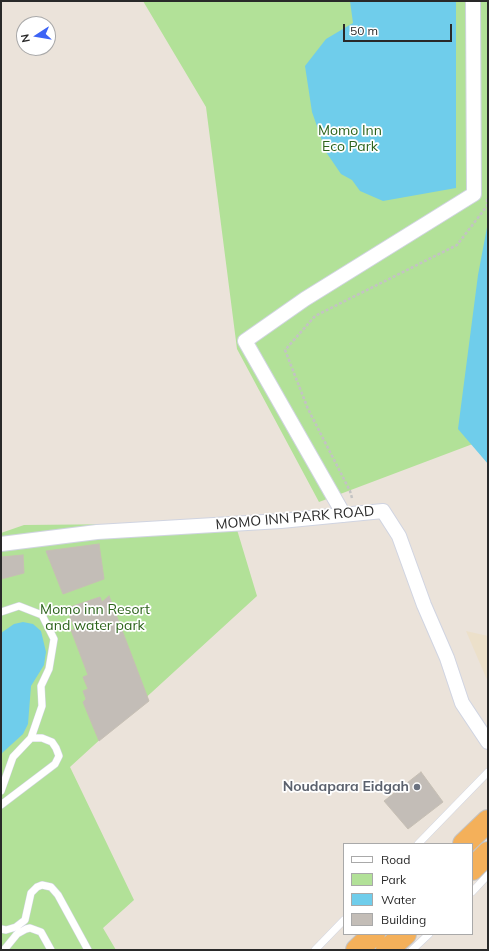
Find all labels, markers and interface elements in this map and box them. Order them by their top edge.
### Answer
north arrow [16,16,56,56]
scale bar [345,16,454,42]
text: 50 m [350,23,378,38]
text: N [18,33,33,44]
park label: Momo Inn Eco Park [318,123,382,156]
street label: MOMO INN PARK ROAD [215,503,375,533]
park label: Momo inn Resort and water park [40,602,150,634]
place label: Noudapara Eidgah [283,779,409,795]
marker: Noudapara Eidgah [412,782,422,792]
legend [343,843,473,935]
text: Road [381,852,410,867]
text: Park [381,872,406,887]
text: Water [381,892,416,907]
text: Building [381,912,426,927]

